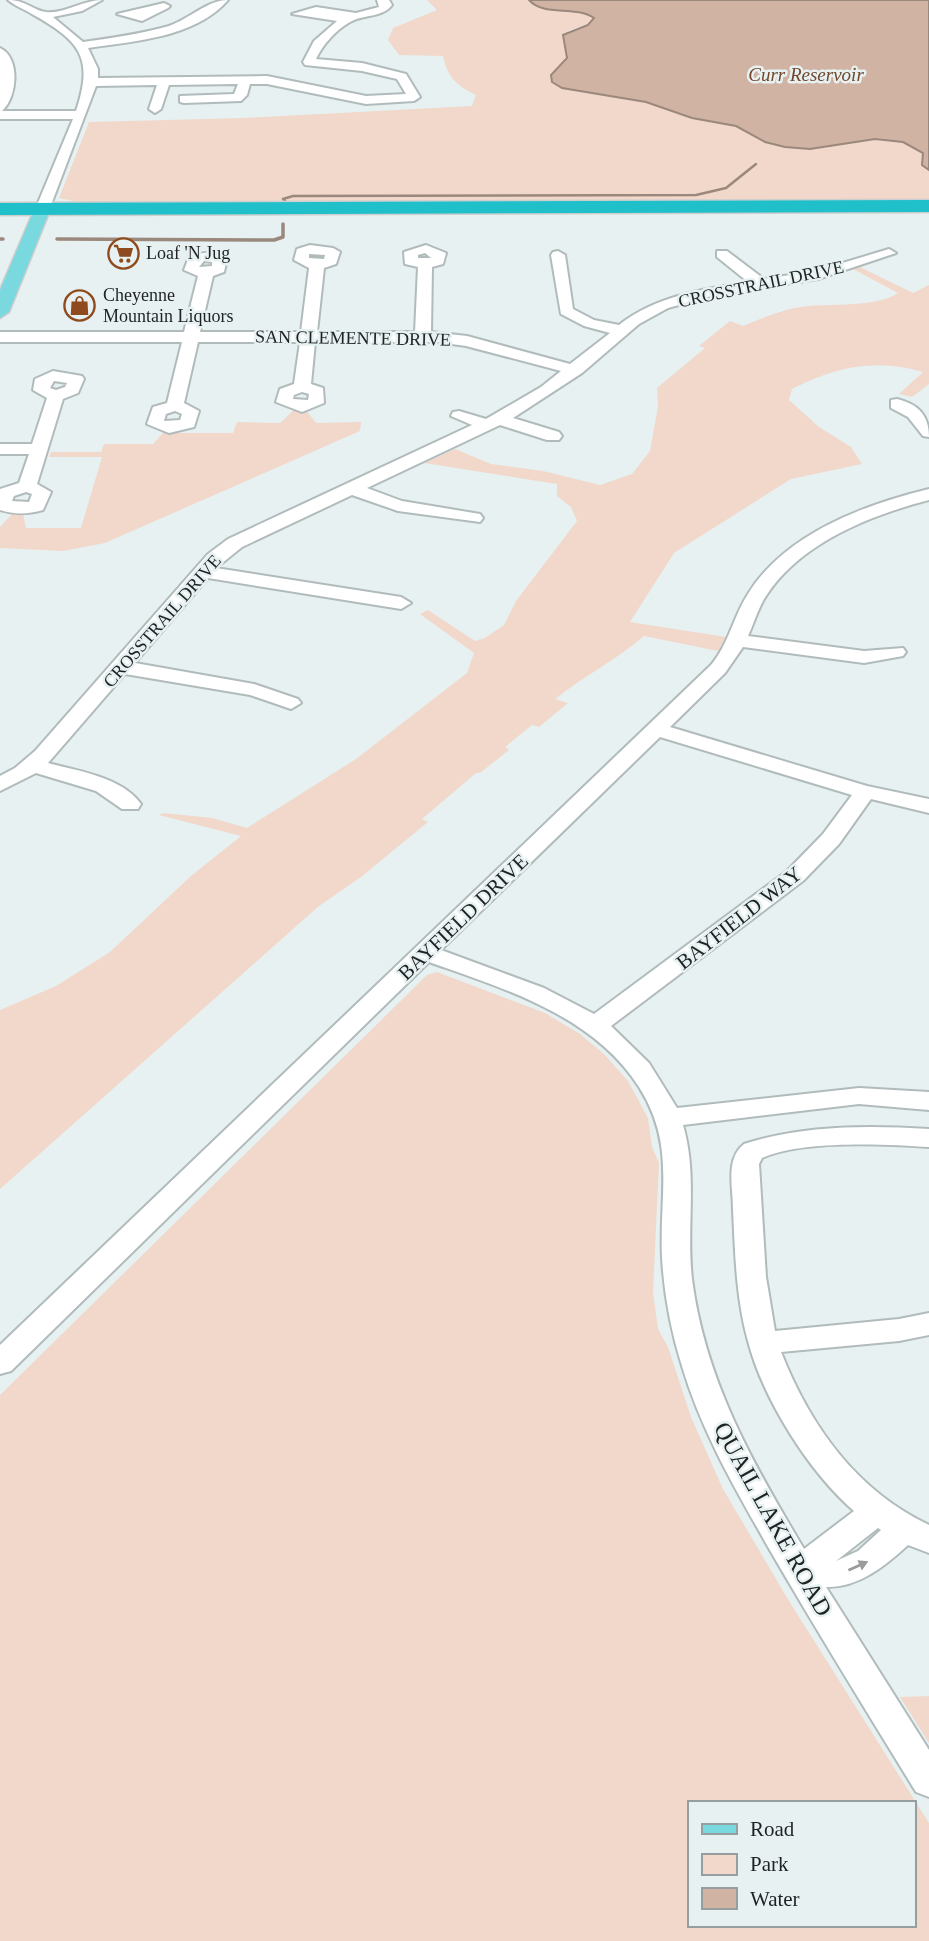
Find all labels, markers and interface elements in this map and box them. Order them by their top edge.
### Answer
water label: Curr Reservoir [748,64,864,85]
supermarket icon: Loaf 'N Jug [106,236,140,270]
place label: Loaf 'N Jug [146,243,230,263]
street label: CROSSTRAIL DRIVE [676,257,846,311]
place label: Cheyenne Mountain Liquors [103,285,234,326]
shop icon: Cheyenne Mountain Liquors [63,288,97,322]
street label: SAN CLEMENTE DRIVE [255,326,451,350]
street label: CROSSTRAIL DRIVE [99,551,225,691]
street label: BAYFIELD DRIVE [393,849,533,985]
street label: BAYFIELD WAY [671,862,807,974]
street label: QUAIL LAKE ROAD [709,1417,837,1621]
one-way arrow [847,1560,868,1571]
legend [688,1801,915,1927]
text: Road [750,1817,795,1841]
text: Park [750,1852,789,1876]
text: Water [750,1887,800,1911]

